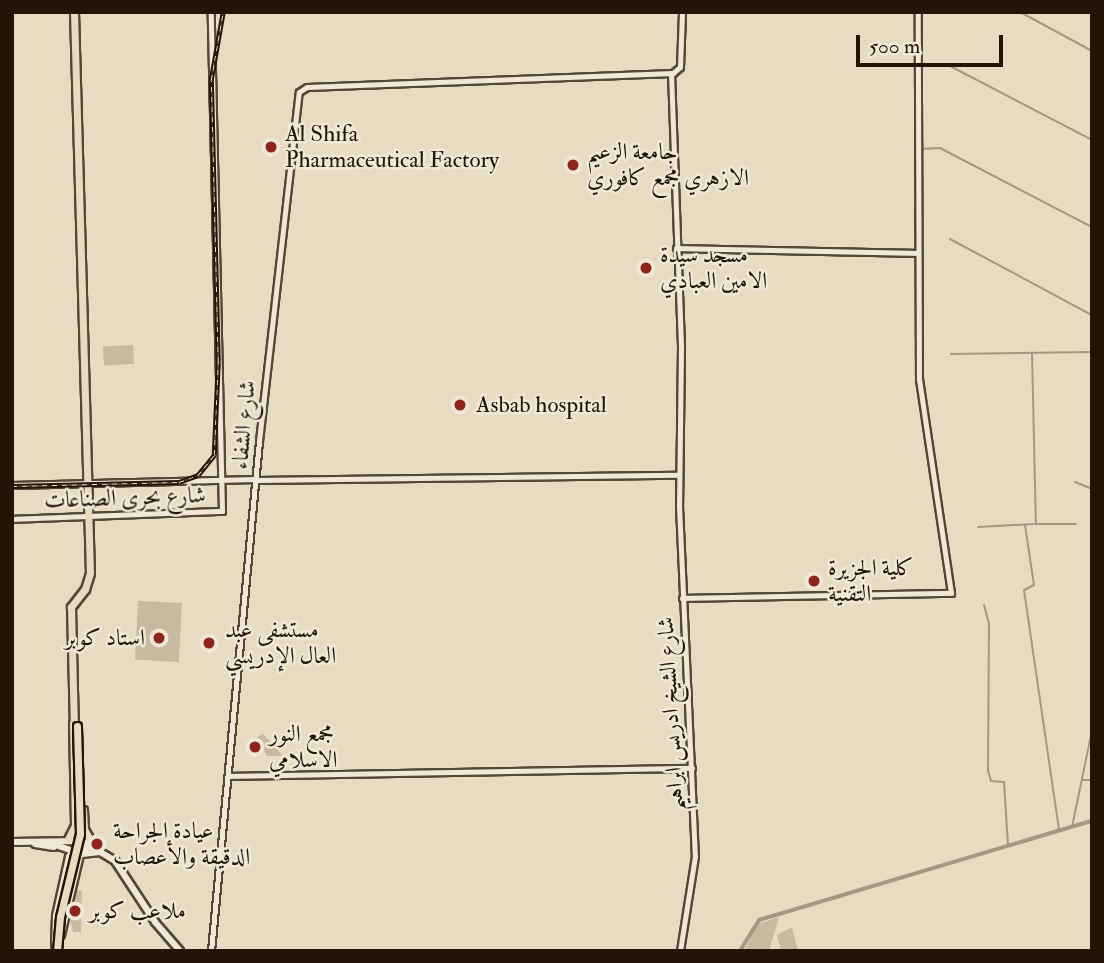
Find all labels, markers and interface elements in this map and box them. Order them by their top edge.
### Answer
scale bar [859,21,1006,65]
text: 500 m [869,33,920,60]
place label: Al Shifa Pharmaceutical Factory [285,120,499,174]
place label: جامعة الزعيم الازهري مجمع كافوري [587,138,749,192]
marker: Al Shifa Pharmaceutical Factory [263,139,279,155]
marker: جامعة الزعيم الازهري مجمع كافوري [565,157,581,173]
place label: مسجد سيدة الامين العبادي [660,241,767,295]
marker: مسجد سيدة الامين العبادي [638,260,654,276]
street label: شارع الشفاء [226,379,262,471]
place label: Asbab hospital [476,391,607,419]
marker: Asbab hospital [450,395,470,415]
street label: شارع بحرى الصناعات [44,481,206,515]
place label: كلية الجزيرة التقنية [828,554,914,608]
marker: كلية الجزيرة التقنية [806,573,822,589]
place label: مستشفى عبد العال الإدريسي [225,616,336,670]
street label: شارع الشيخ ادريس ابراهيم [652,616,690,812]
place label: استاد كوبر [65,624,145,652]
marker: استاد كوبر [151,630,167,646]
marker: مستشفى عبد العال الإدريسي [199,633,219,653]
place label: مجمع النور الاسلامي [269,720,338,774]
marker: مجمع النور الاسلامي [247,739,263,755]
place label: عيادة الجراحة الدقيقة والأعصاب [113,817,250,871]
marker: عيادة الجراحة الدقيقة والأعصاب [87,834,107,854]
place label: ملاعب كوبر [89,897,186,925]
marker: ملاعب كوبر [67,903,83,919]

